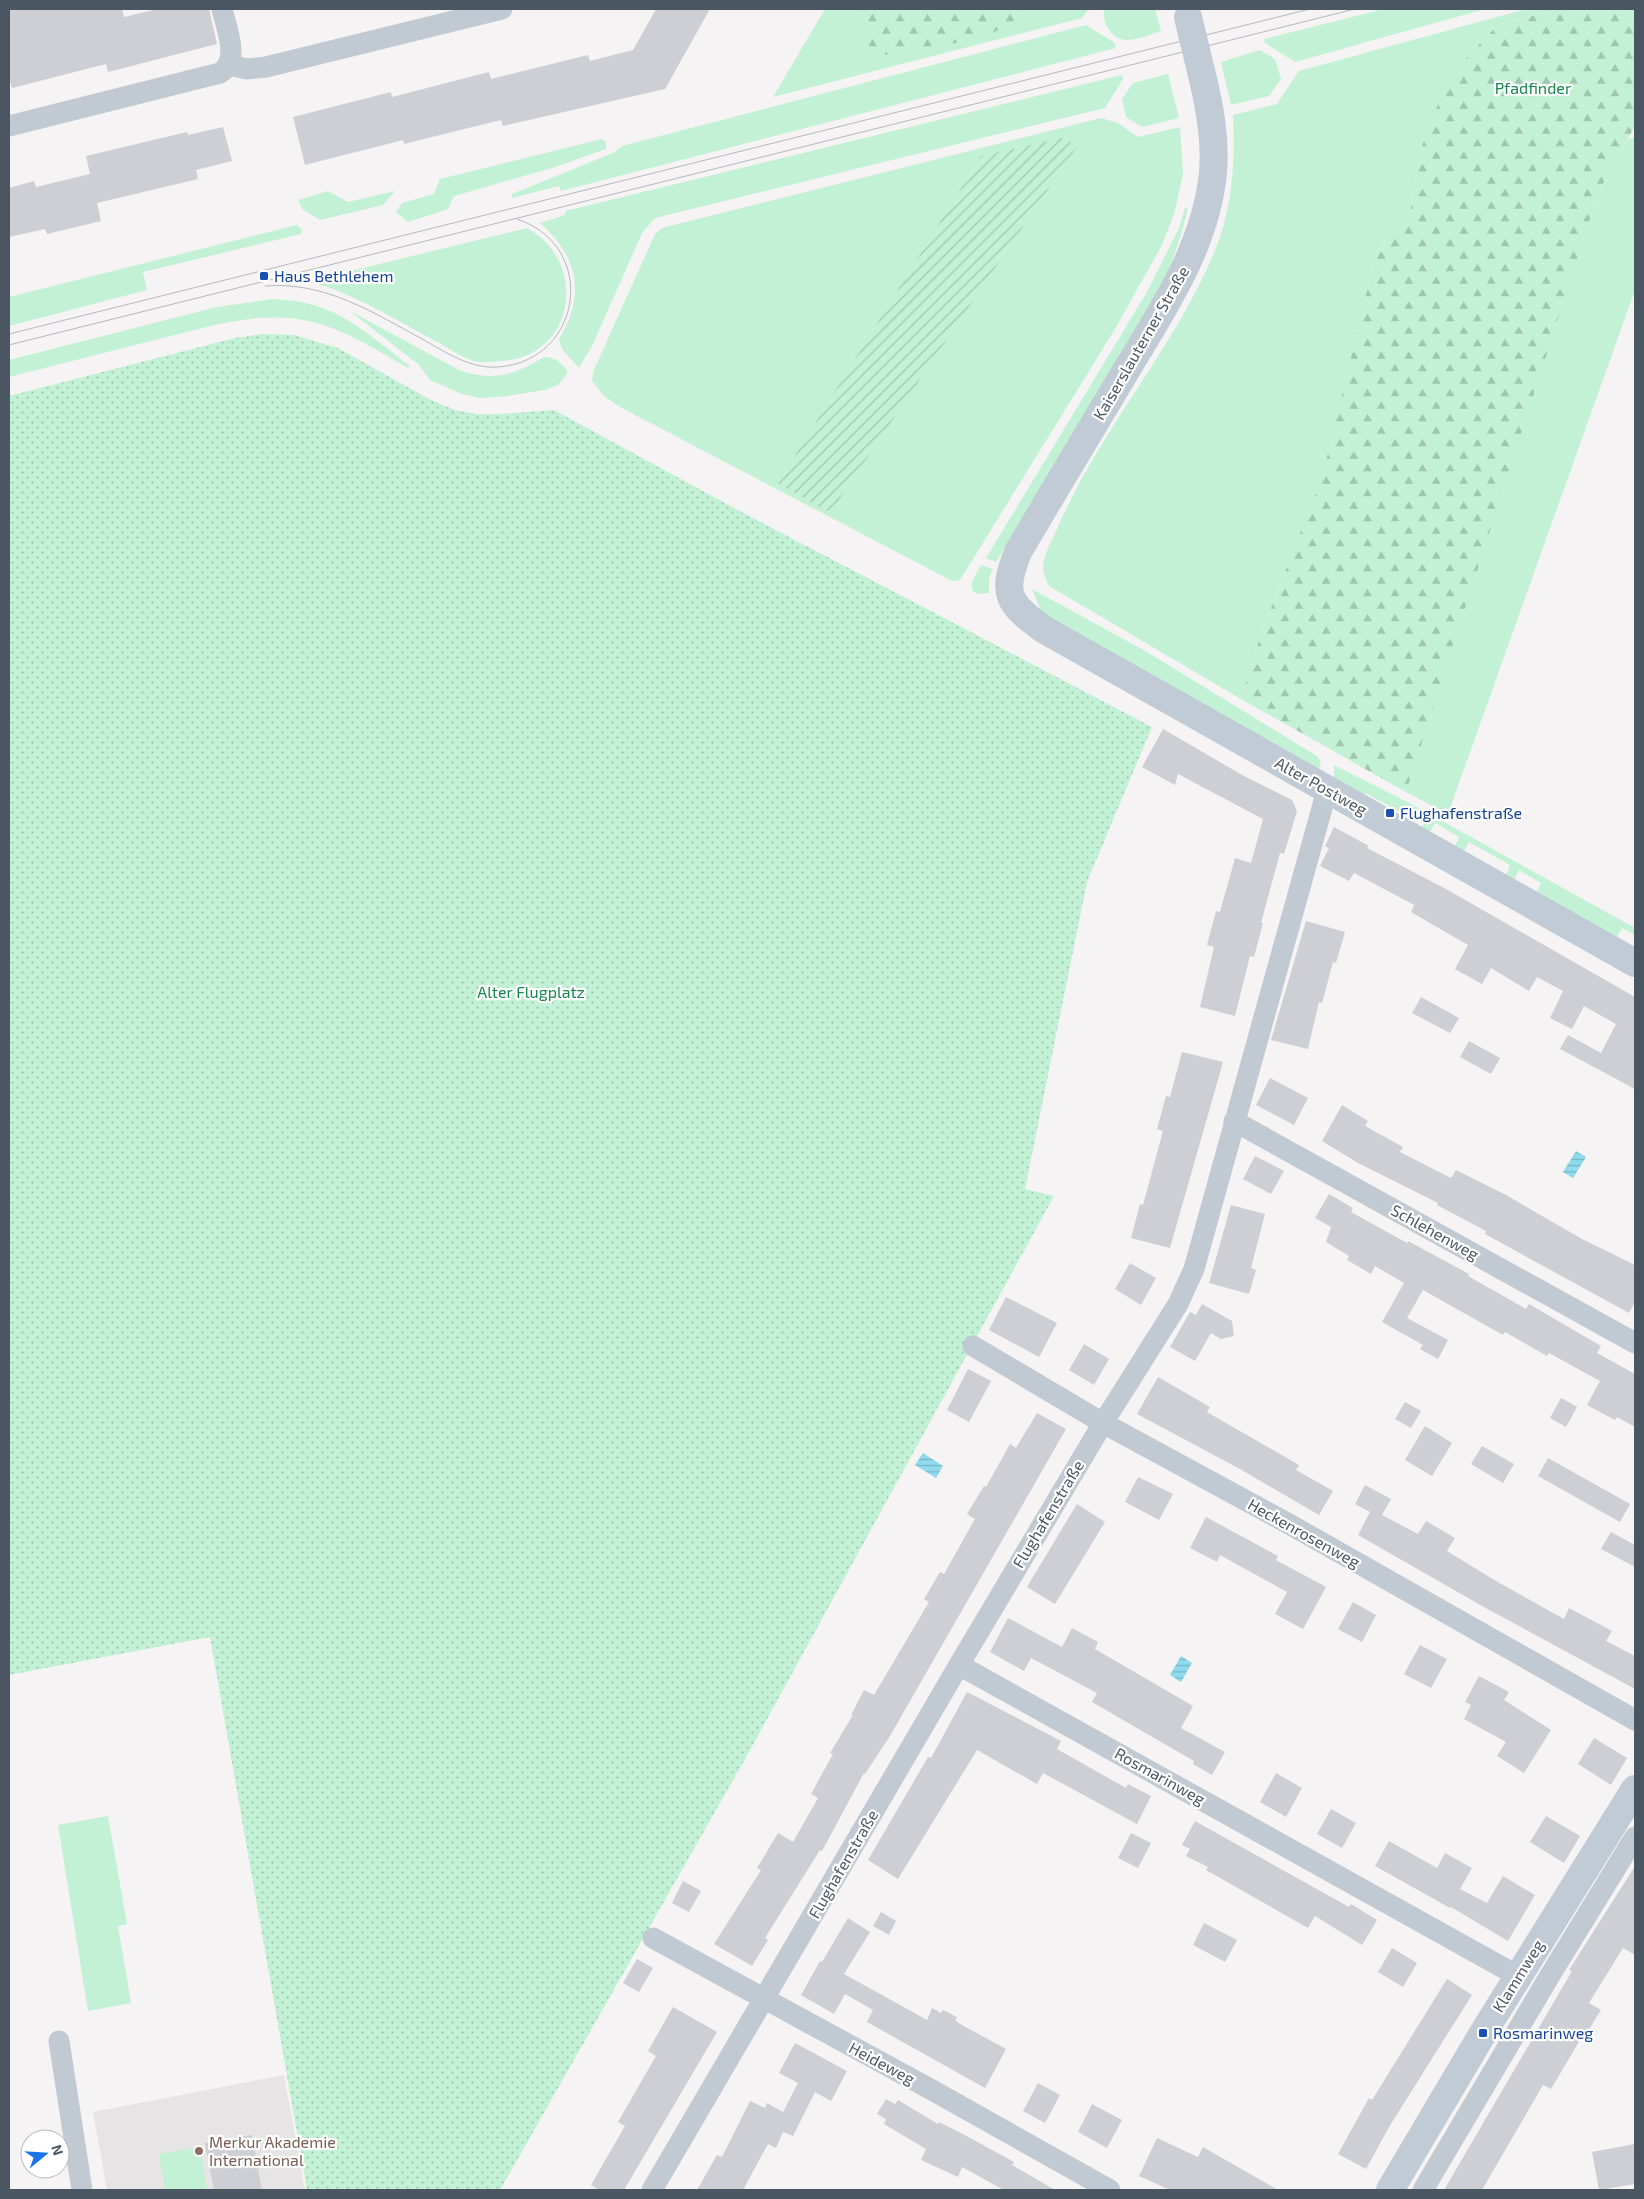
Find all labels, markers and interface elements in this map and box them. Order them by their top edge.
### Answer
park label: Pfadfinder [1495,78,1572,97]
street label: Kaiserslauterner Straße [1089,263,1192,423]
place label: Haus Bethlehem [274,266,393,285]
marker: Haus Bethlehem [258,270,270,282]
street label: Alter Postweg [1272,752,1371,819]
place label: Flughafenstraße [1400,803,1522,822]
marker: Flughafenstraße [1384,807,1396,819]
park label: Alter Flugplatz [477,982,585,1001]
street label: Schlehenweg [1388,1200,1482,1263]
street label: Flughafenstraße [1008,1456,1087,1571]
street label: Heckenrosenweg [1245,1494,1364,1571]
street label: Rosmarinweg [1112,1743,1209,1808]
street label: Flughafenstraße [804,1806,881,1921]
street label: Klammweg [1488,1936,1547,2015]
place label: Rosmarinweg [1493,2023,1593,2042]
marker: Rosmarinweg [1477,2027,1489,2039]
street label: Heideweg [846,2037,918,2088]
north arrow [20,2129,70,2179]
place label: Merkur Akademie International [209,2132,336,2169]
text: N [48,2142,67,2157]
marker: Merkur Akademie International [193,2145,205,2157]

